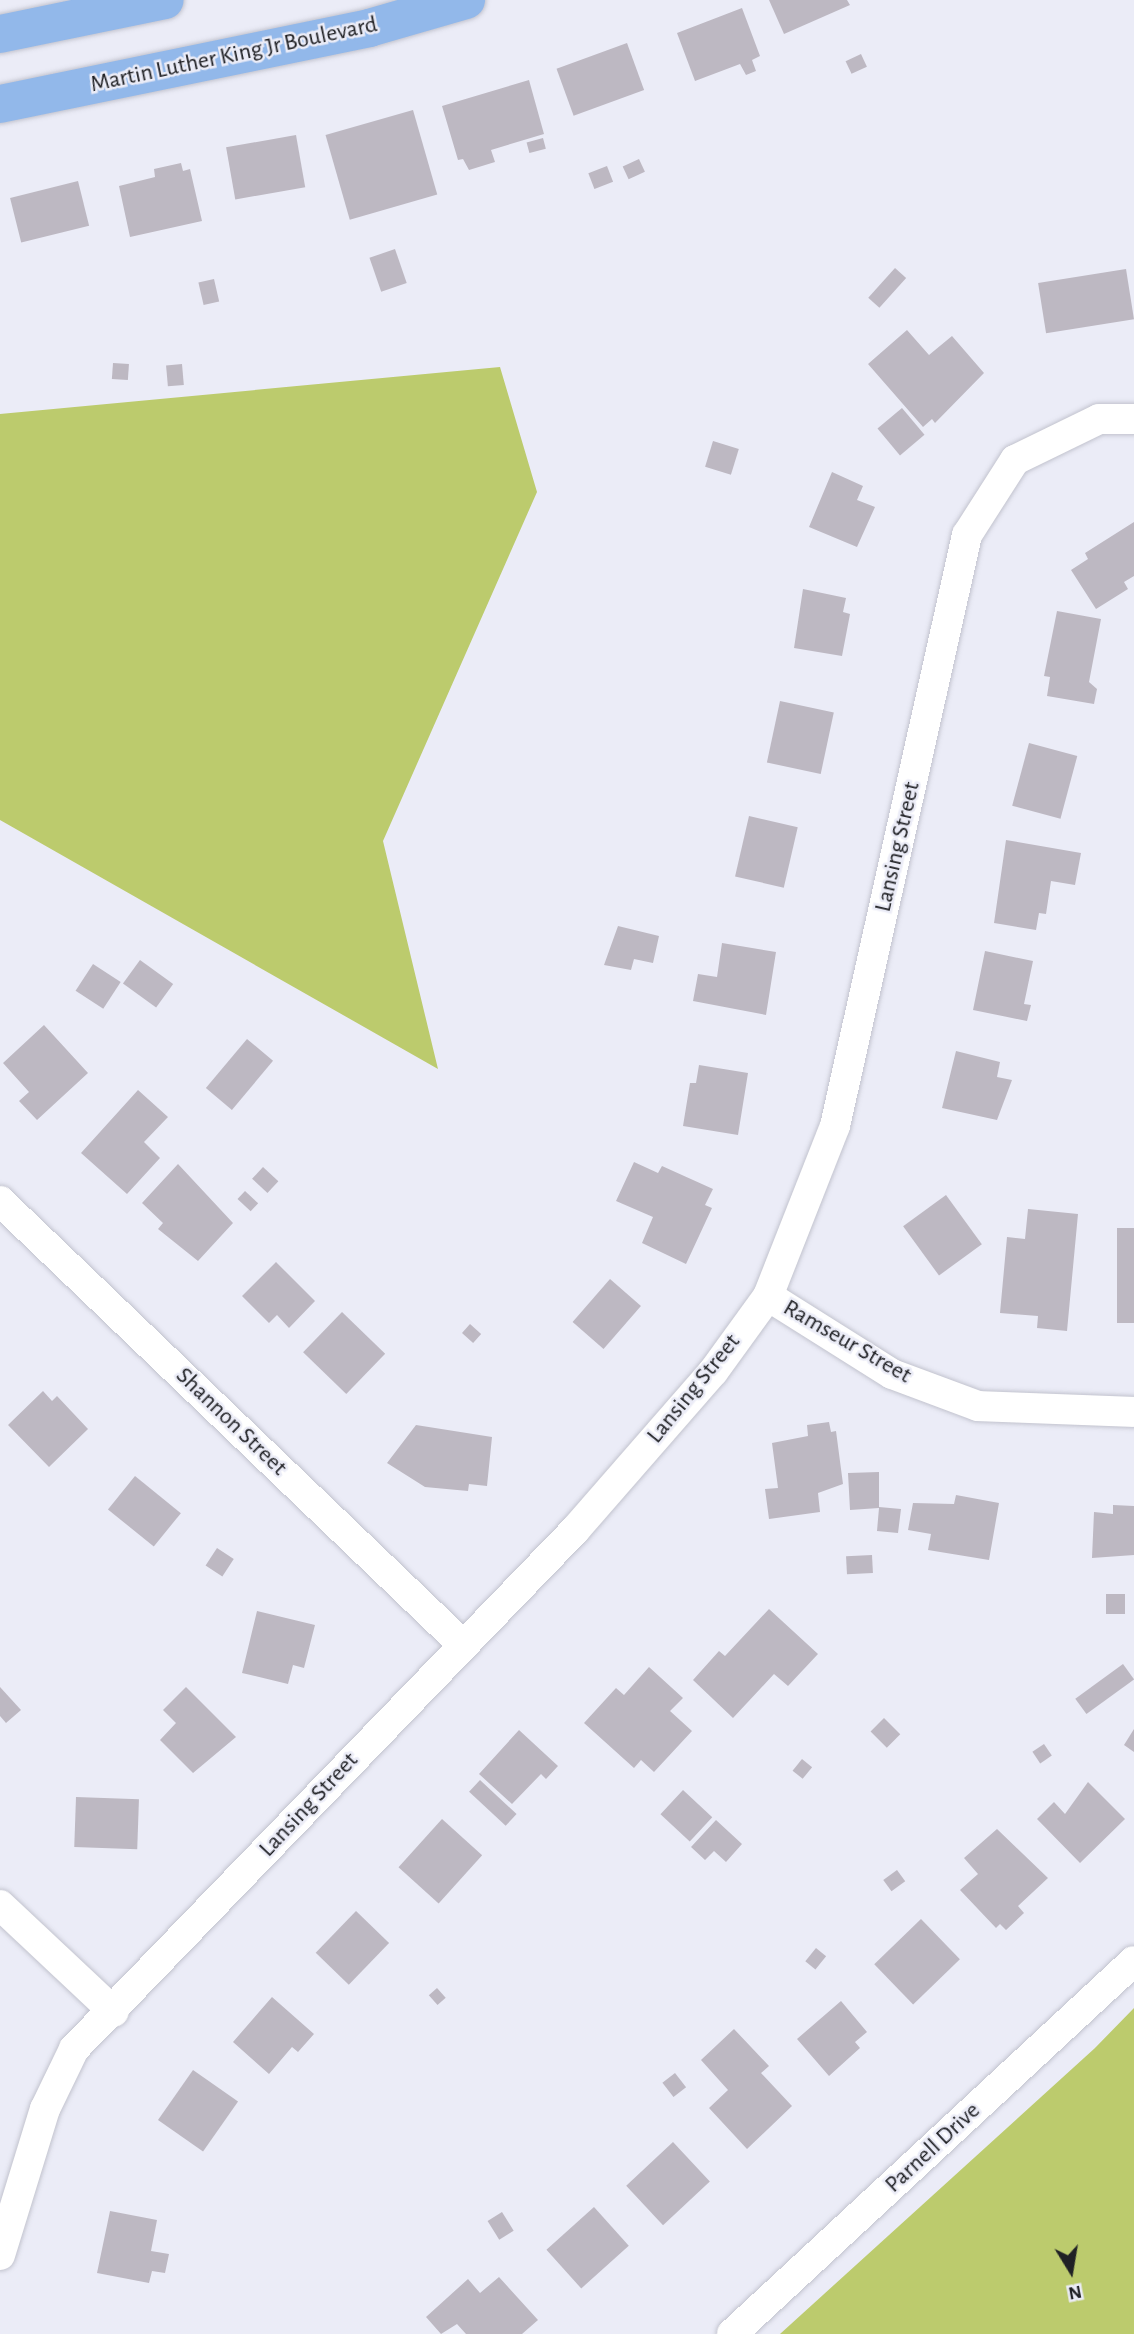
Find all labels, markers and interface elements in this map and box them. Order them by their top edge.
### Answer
street label: Martin Luther King Jr Boulevard [88,11,380,99]
street label: Lansing Street [869,779,927,915]
street label: Ramseur Street [778,1294,916,1390]
street label: Lansing Street [641,1328,747,1450]
street label: Shannon Street [169,1362,293,1482]
street label: Lansing Street [253,1747,365,1863]
street label: Parnell Drive [879,2097,987,2199]
north arrow [1036,2236,1106,2306]
text: N [1067,2282,1083,2303]

